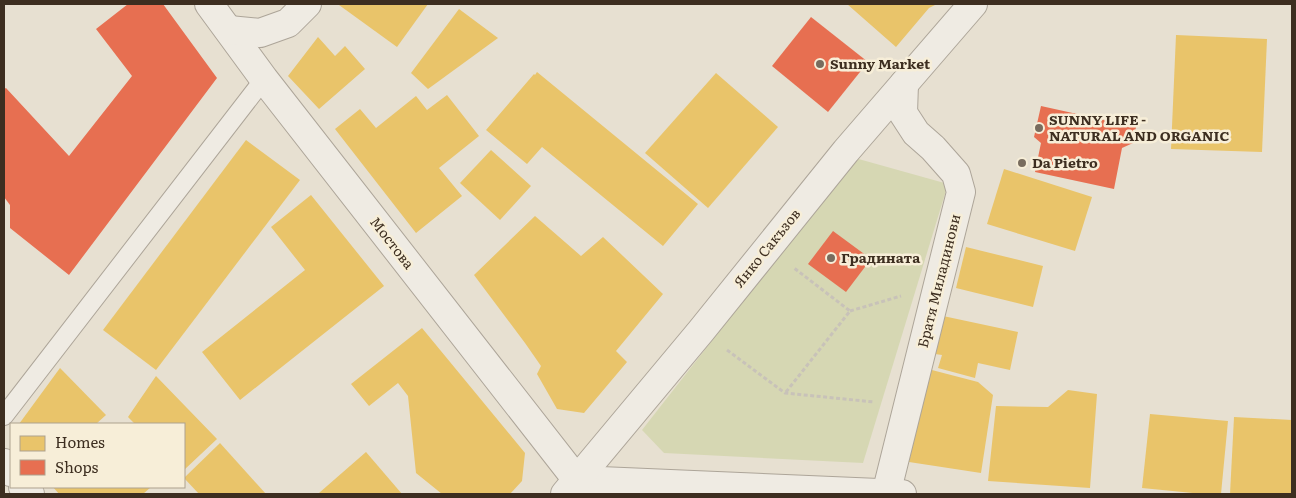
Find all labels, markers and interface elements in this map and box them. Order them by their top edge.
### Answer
place label: Sunny Market [830,53,931,73]
marker: Sunny Market [814,58,826,70]
place label: SUNNY LIFE - NATURAL AND ORGANIC [1049,109,1229,145]
marker: SUNNY LIFE - NATURAL AND ORGANIC [1033,122,1045,134]
place label: Da Pietro [1032,152,1098,172]
marker: Da Pietro [1016,157,1028,169]
street label: Янко Сакъзов [728,204,804,291]
street label: Мостова [366,212,420,273]
street label: Братя Миладинови [912,212,964,350]
place label: Градината [841,247,921,267]
marker: Градината [825,252,837,264]
legend [10,423,185,488]
text: Homes [55,430,105,453]
text: Shops [55,455,98,478]

